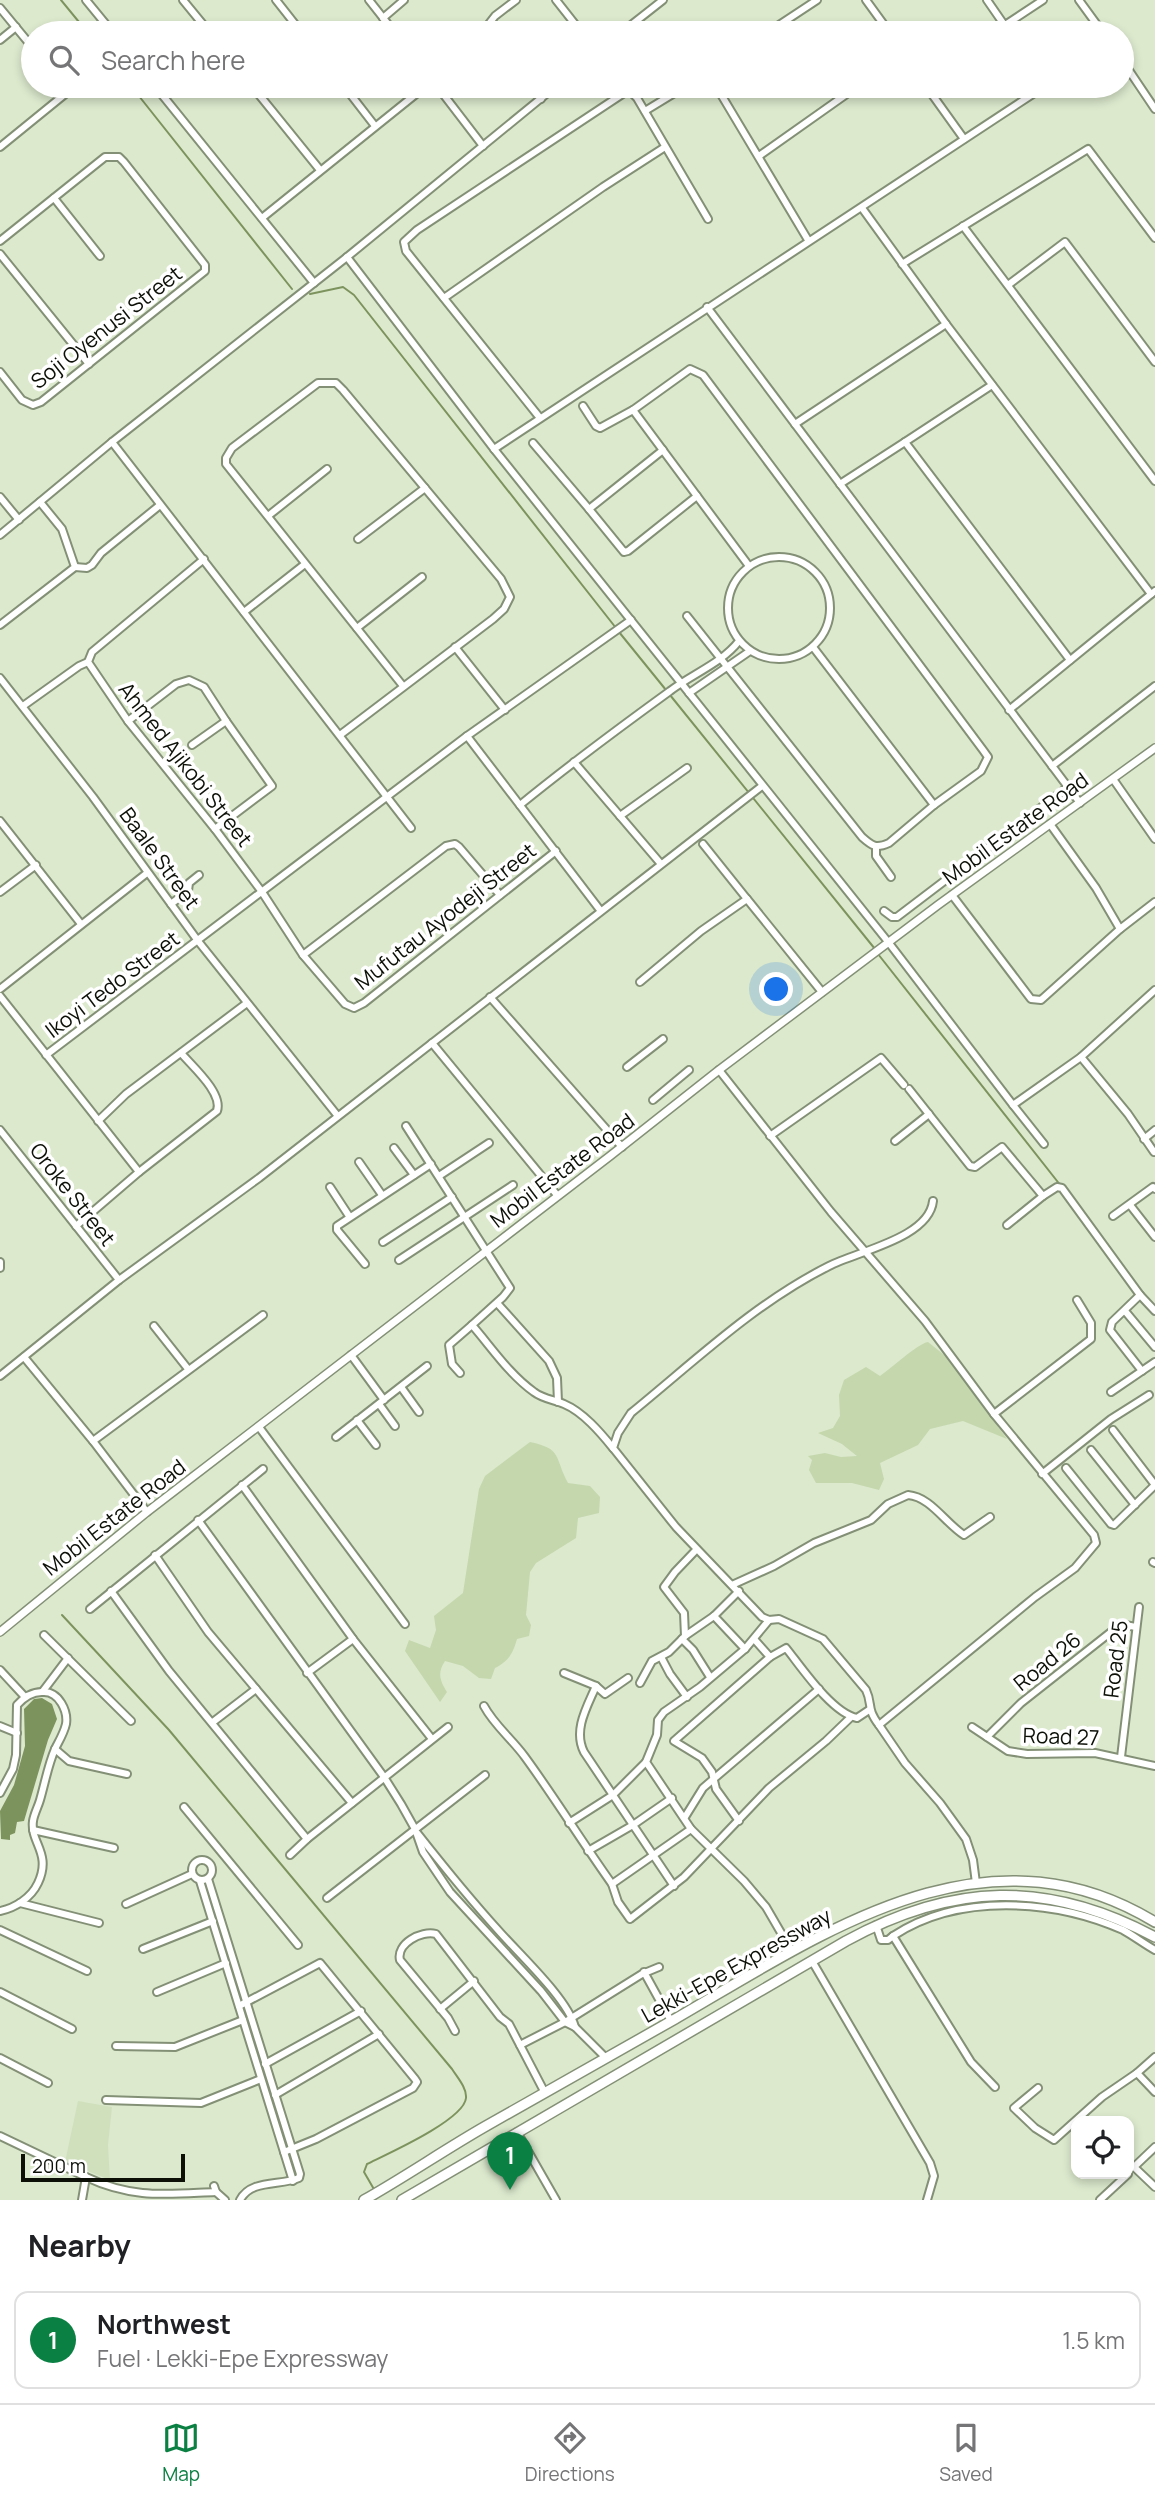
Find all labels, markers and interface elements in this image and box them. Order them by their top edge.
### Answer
search box [21,21,1134,98]
icon: search [45,41,83,79]
text: Search here [101,42,246,78]
street label: Soji Oyenusi Street [25,259,187,395]
street label: Ahmed Ajikobi Street [113,676,259,852]
street label: Mobil Estate Road [936,766,1094,890]
street label: Baale Street [114,802,206,914]
street label: Mufutau Ayodeji Street [349,836,541,996]
street label: Ikoyi Tedo Street [39,924,185,1044]
your location [759,972,793,1006]
street label: Mobil Estate Road [484,1107,640,1233]
street label: Oroke Street [24,1137,122,1251]
street label: Mobil Estate Road [37,1452,191,1582]
street label: Road 25 [1096,1619,1134,1699]
street label: Road 26 [1007,1625,1087,1697]
street label: Road 27 [1022,1721,1100,1751]
street label: Lekki-Epe Expressway [636,1901,836,2029]
map controls [1071,2116,1134,2179]
button: locate [1071,2116,1134,2179]
pin: 1 [487,2132,533,2190]
scale bar [21,2151,186,2183]
text: 200 m [32,2153,86,2179]
text: Nearby [28,2225,131,2266]
text: Northwest [97,2306,231,2342]
text: 1 [48,2324,58,2356]
text: 1.5 km [1062,2324,1125,2356]
text: Fuel · Lekki-Epe Expressway [97,2342,389,2374]
tab: Map [162,2419,200,2487]
tab: Directions [525,2419,615,2487]
tab: Saved [939,2419,993,2487]

